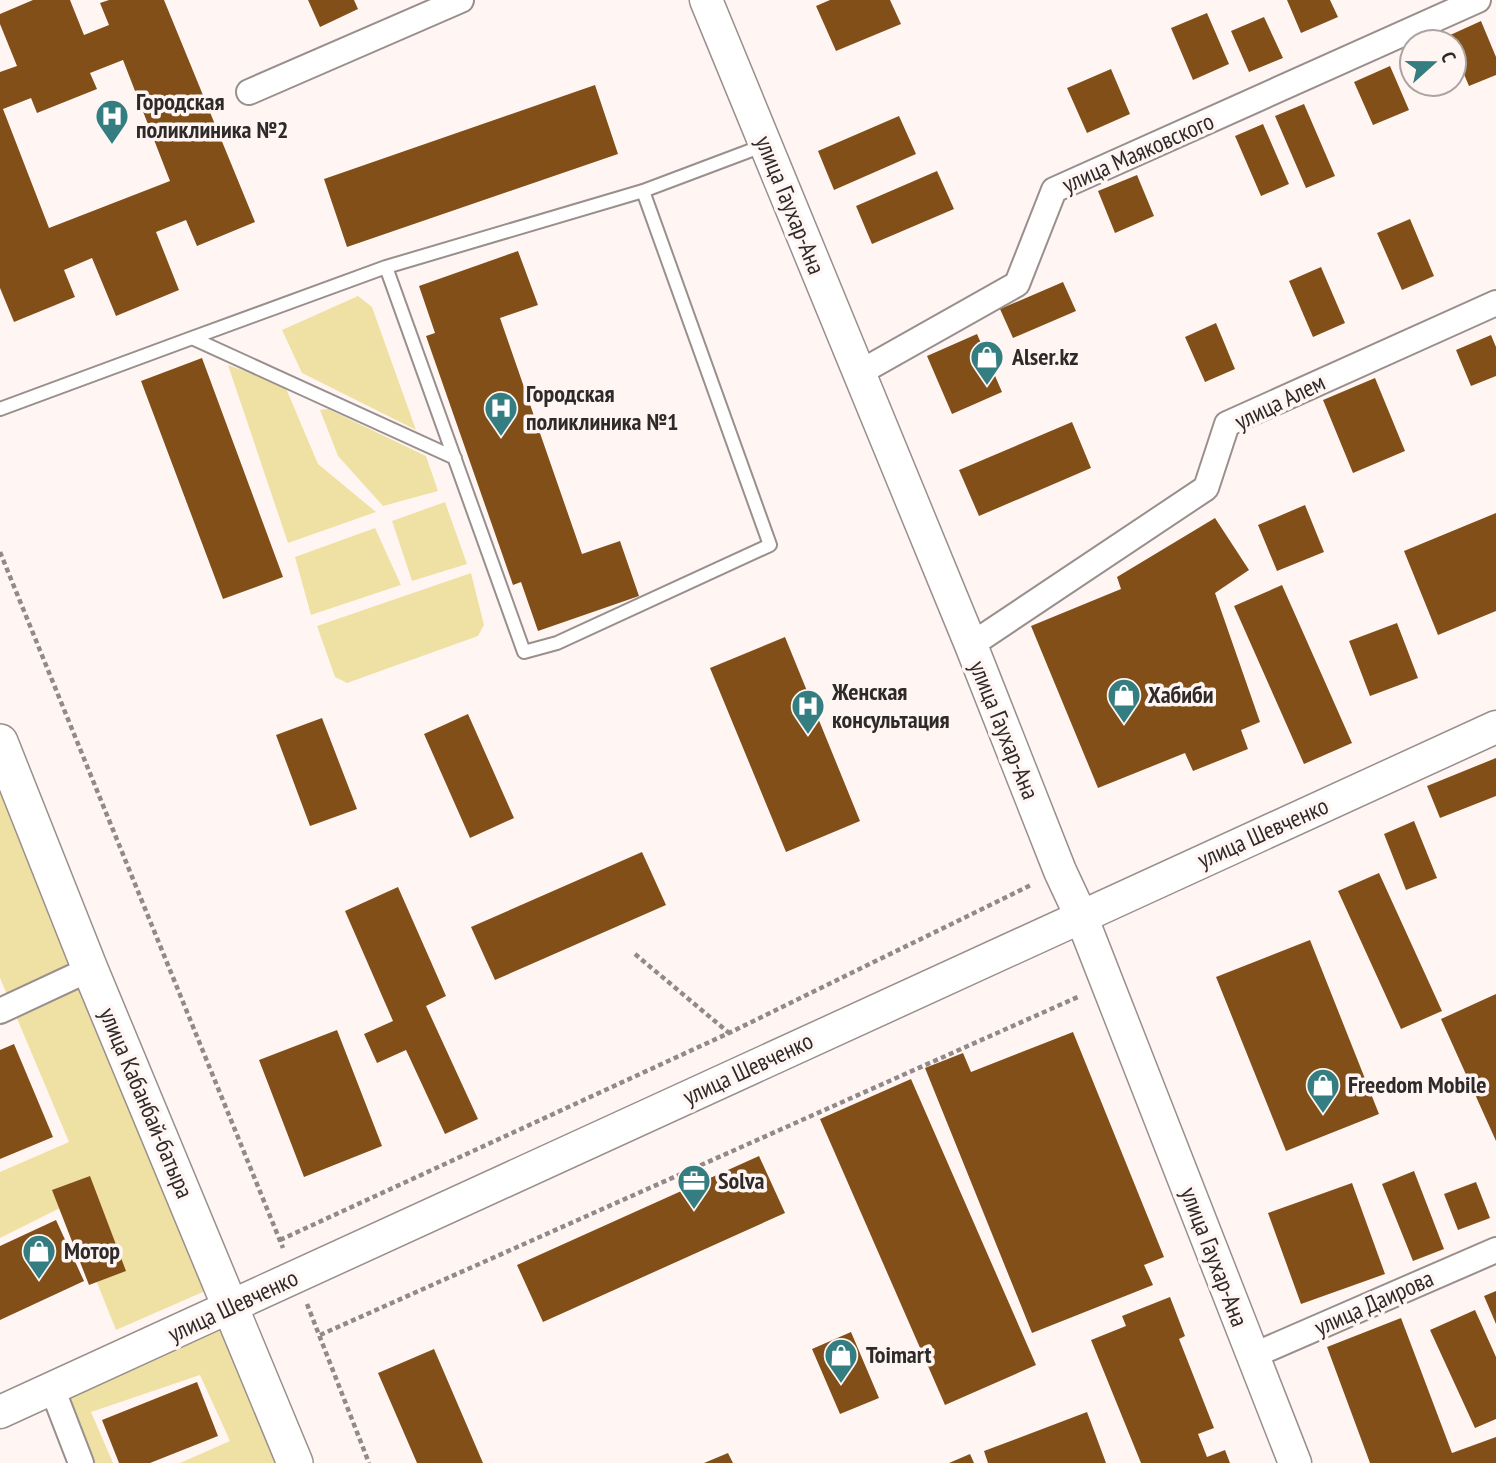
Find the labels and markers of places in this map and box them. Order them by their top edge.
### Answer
place label: Городская поликлиника №2 [136,86,288,145]
hospital icon: Городская поликлиника №2 [93,97,131,146]
shop icon: Alser.kz [968,338,1006,387]
place label: Alser.kz [1011,341,1078,372]
place label: Городская поликлиника №1 [526,378,678,437]
hospital icon: Городская поликлиника №1 [482,389,520,438]
place label: Женская консультация [831,676,950,735]
shop icon: Хабиби [1105,676,1143,725]
place label: Хабиби [1148,679,1214,710]
hospital icon: Женская консультация [789,687,827,736]
shop icon: Freedom Mobile [1304,1066,1342,1115]
place label: Freedom Mobile [1348,1069,1487,1100]
office icon: Solva [675,1162,713,1211]
place label: Solva [718,1165,765,1196]
shop icon: Мотор [20,1232,58,1281]
place label: Мотор [64,1235,120,1266]
shop icon: Toimart [822,1336,860,1385]
place label: Toimart [866,1339,931,1370]

